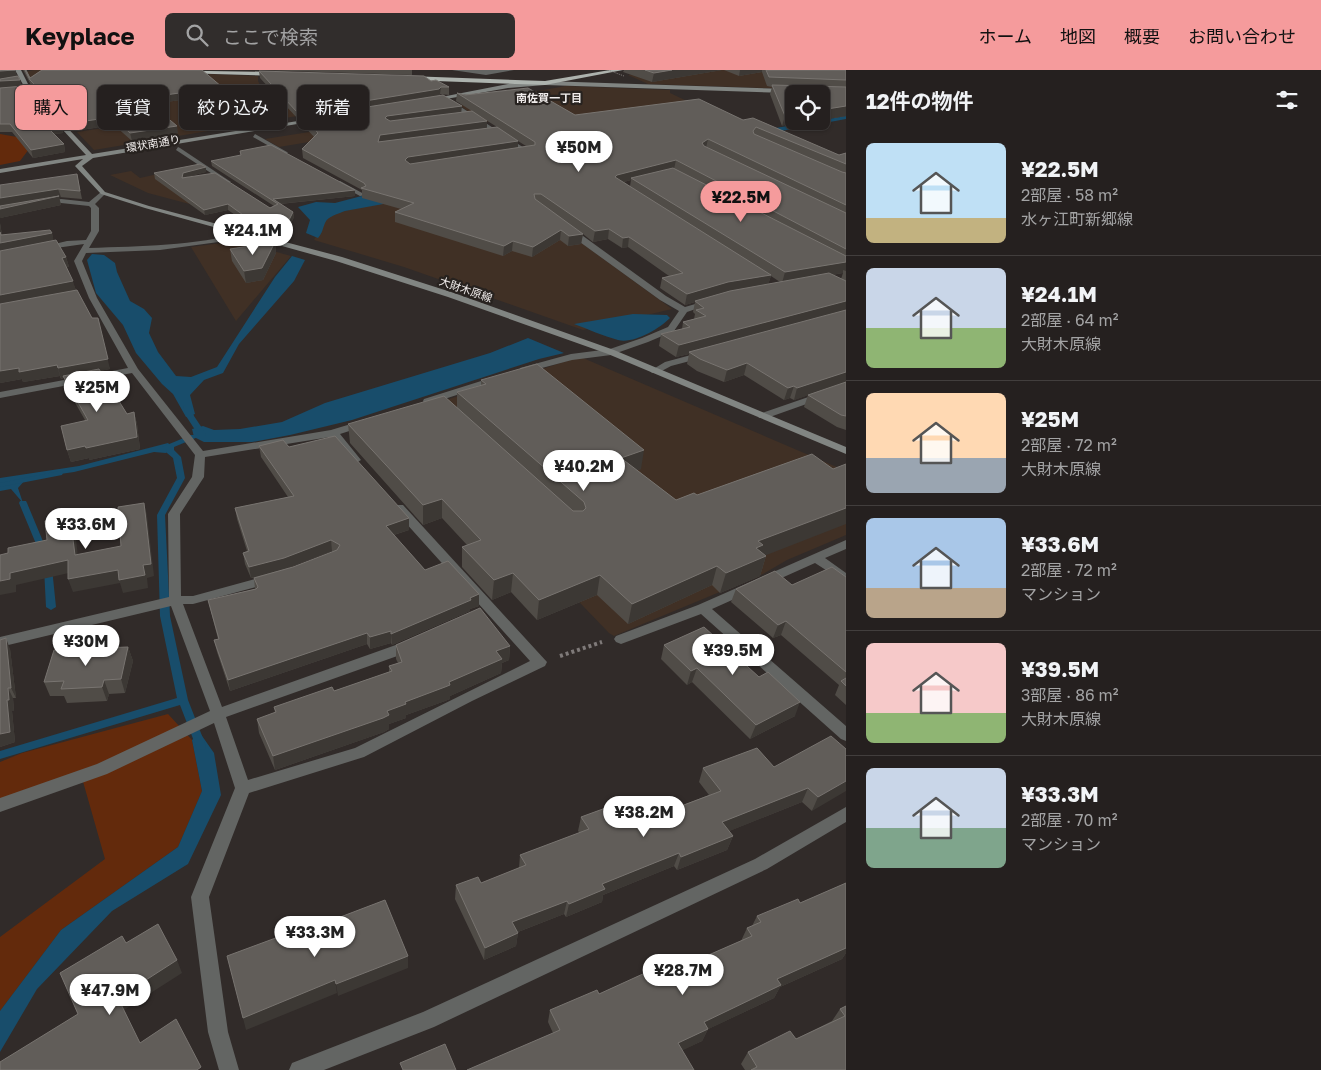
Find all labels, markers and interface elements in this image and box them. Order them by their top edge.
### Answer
search box [165,13,515,58]
text: Keyplace [25,21,135,50]
icon: search [183,21,211,49]
text: ここで検索 [223,25,318,48]
text: ホーム [979,25,1032,47]
text: 地図 [1060,25,1096,47]
text: 概要 [1124,25,1160,47]
text: お問い合わせ [1188,25,1296,47]
chip: 購入 [15,85,87,130]
chip: 賃貸 [97,85,169,130]
chip: 絞り込み [179,85,287,130]
chip: 新着 [297,85,369,130]
map controls [785,85,830,130]
button: locate [785,85,830,130]
icon: filters [1273,86,1301,114]
text: 12件の物件 [866,88,974,114]
district label: 南佐賀一丁目 [516,91,582,104]
pin: ¥50M [549,131,609,173]
street label: 環状南通り [125,132,181,154]
text: ¥50M [557,137,601,157]
text: ¥22.5M [1021,156,1099,182]
icon: home [906,163,966,223]
pin: ¥22.5M [700,180,782,223]
text: 2部屋 · 58 m² [1021,185,1118,205]
text: ¥22.5M [711,187,771,207]
text: 水ヶ江町新郷線 [1021,209,1133,229]
pin: ¥24.1M [212,214,294,256]
text: ¥24.1M [224,220,282,240]
street label: 大財木原線 [438,274,494,304]
text: ¥24.1M [1021,281,1097,307]
icon: home [906,288,966,348]
text: 2部屋 · 64 m² [1021,310,1118,330]
text: 大財木原線 [1021,334,1101,354]
pin: ¥25M [67,370,127,413]
text: ¥25M [75,377,119,397]
text: ¥25M [1021,406,1079,432]
icon: home [906,413,966,473]
text: 2部屋 · 72 m² [1021,435,1117,455]
pin: ¥40.2M [543,450,625,492]
text: ¥40.2M [554,456,614,476]
text: 大財木原線 [1021,459,1101,479]
pin: ¥33.6M [45,508,127,550]
text: ¥33.6M [56,514,116,534]
text: ¥33.6M [1021,531,1099,557]
icon: home [906,538,966,598]
text: 2部屋 · 72 m² [1021,560,1117,580]
text: マンション [1021,584,1101,604]
pin: ¥30M [56,624,116,667]
text: ¥30M [64,631,108,651]
pin: ¥39.5M [692,634,774,676]
text: ¥39.5M [703,640,763,660]
text: ¥39.5M [1021,656,1099,682]
icon: home [906,663,966,723]
text: 3部屋 · 86 m² [1021,685,1119,705]
text: 大財木原線 [1021,709,1101,729]
text: ¥33.3M [1021,781,1099,807]
icon: home [906,788,966,848]
pin: ¥38.2M [603,796,685,838]
text: ¥38.2M [614,802,674,822]
text: 2部屋 · 70 m² [1021,810,1117,830]
text: マンション [1021,834,1101,854]
pin: ¥33.3M [274,916,356,958]
text: ¥33.3M [285,922,345,942]
pin: ¥28.7M [642,954,724,996]
text: ¥28.7M [654,960,712,980]
pin: ¥47.9M [69,974,151,1016]
text: ¥47.9M [81,980,139,1000]

